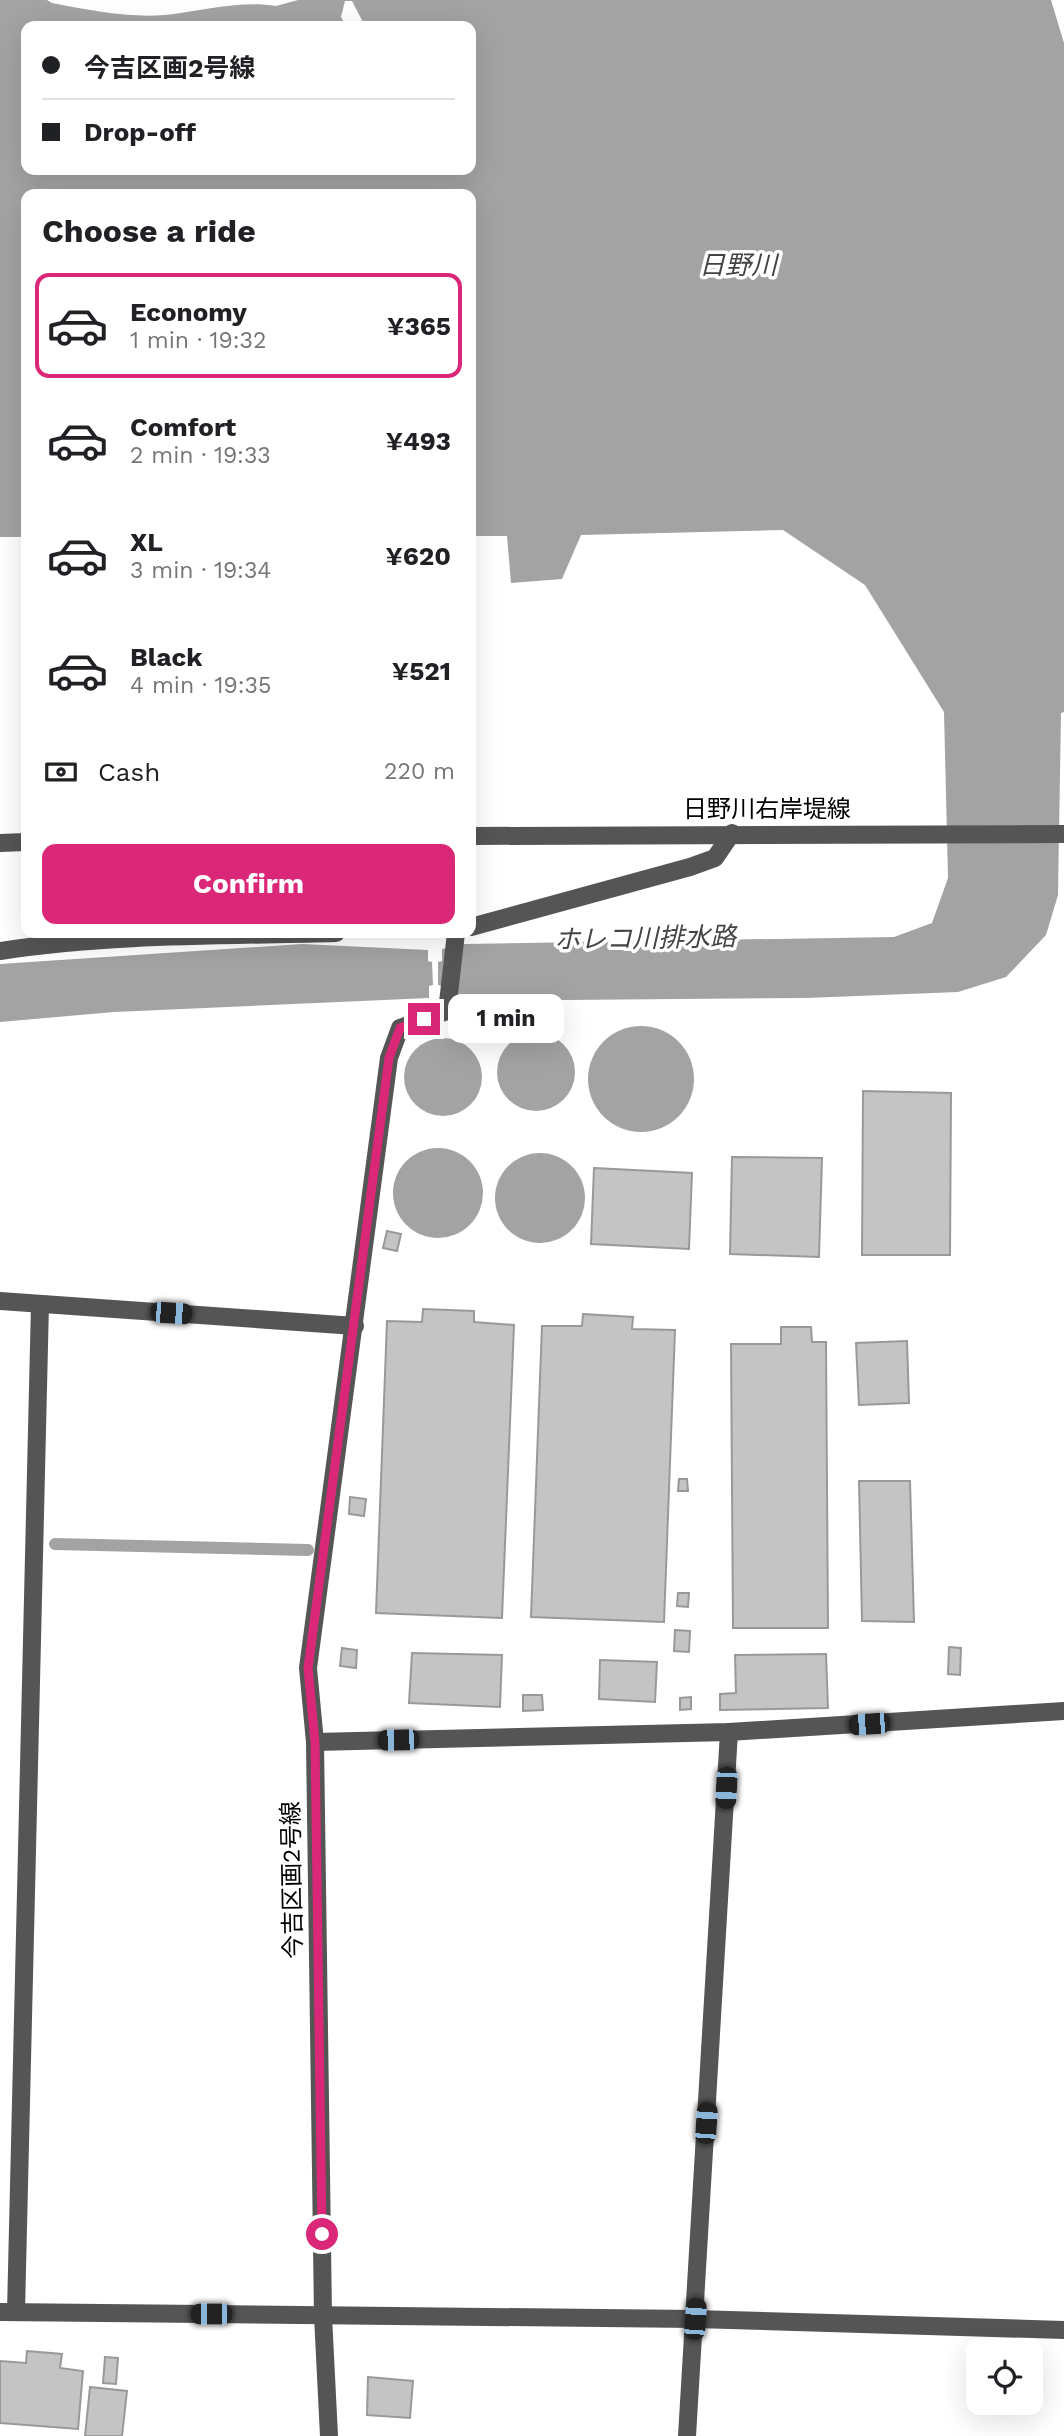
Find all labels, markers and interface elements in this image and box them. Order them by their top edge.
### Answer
text: 今吉区画2号線 [84,53,256,83]
text: Drop-off [84,117,196,147]
text: Choose a ride [42,212,256,250]
water label: 日野川 [699,250,780,280]
icon: car [46,294,109,357]
text: Economy [130,297,247,327]
text: ¥365 [387,311,451,341]
text: 1 min · 19:32 [130,327,266,354]
icon: car [46,409,109,472]
text: Comfort [130,412,236,442]
text: ¥493 [386,426,451,456]
text: 2 min · 19:33 [130,442,271,469]
icon: car [46,524,109,587]
text: XL [130,527,163,557]
text: ¥620 [385,541,451,571]
text: 3 min · 19:34 [130,557,271,584]
icon: car [46,639,109,702]
text: Black [130,642,202,672]
text: ¥521 [392,656,451,686]
text: 4 min · 19:35 [130,672,271,699]
icon: cash [42,753,80,791]
text: Cash [98,757,160,787]
text: 220 m [384,758,455,785]
street label: 日野川右岸堤線 [683,795,851,823]
button: Confirm [42,844,455,924]
water label: ホレコ川排水路 [554,921,738,955]
callout: 1 min [448,995,564,1044]
route end [408,1003,440,1035]
text: 1 min [476,1005,536,1032]
car [150,1301,193,1325]
car [848,1712,891,1736]
car [377,1729,420,1751]
car [715,1766,738,1810]
street label: 今吉区画2号線 [277,1801,307,1959]
car [695,2101,718,2145]
route start [306,2218,338,2250]
car [684,2297,707,2341]
car [191,2304,233,2325]
map controls [966,2338,1043,2415]
button: locate [966,2338,1043,2415]

